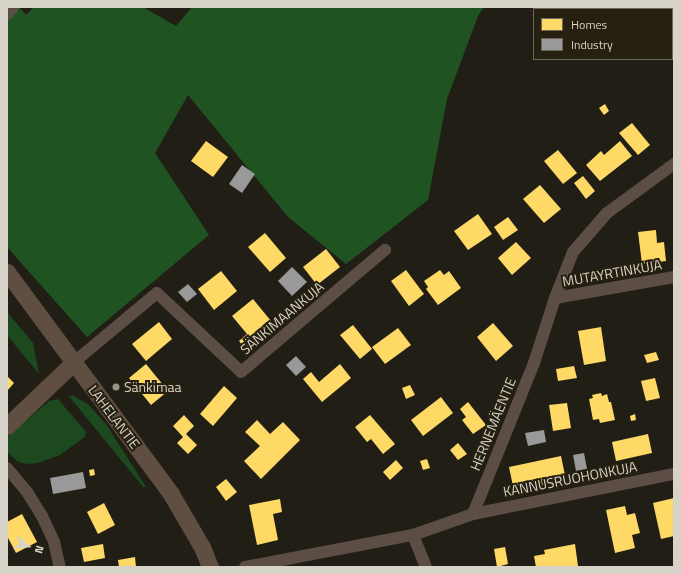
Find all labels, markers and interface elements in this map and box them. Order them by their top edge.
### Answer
legend [533,8,673,60]
text: Homes [571,15,607,34]
text: Industry [571,35,613,54]
street label: MUTAYRTINKUJA [561,256,663,290]
street label: SÄNKIMAANKUJA [237,278,327,358]
street label: HERNEMÄENTIE [467,375,519,473]
place label: Sänkimaa [124,379,182,395]
street label: LAHELANTIE [85,382,143,452]
marker: Sänkimaa [111,382,121,392]
street label: KANNUSRUOHONKUJA [502,458,638,500]
north arrow [8,526,48,566]
text: N [31,544,48,555]

